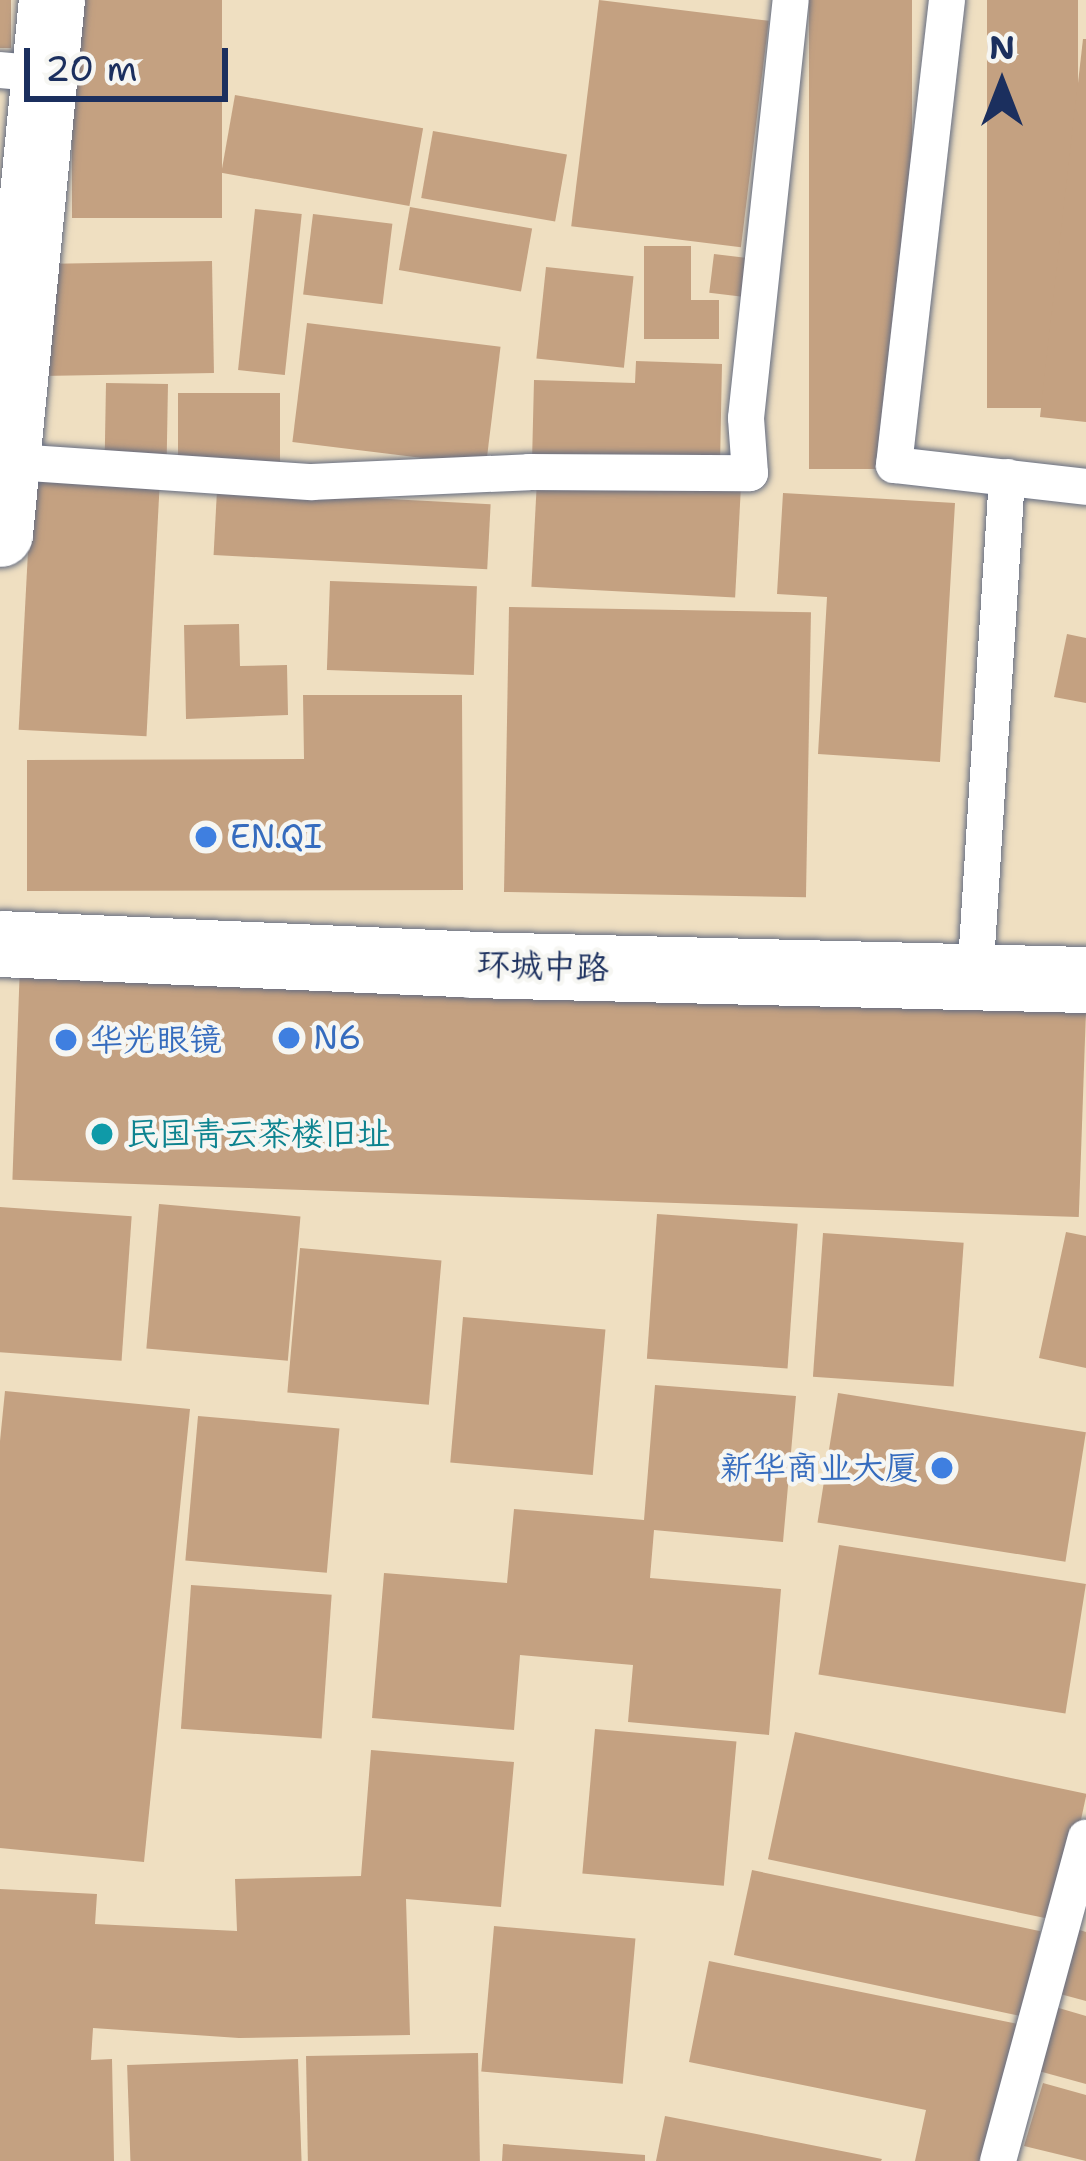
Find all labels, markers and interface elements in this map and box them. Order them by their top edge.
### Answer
scale bar [30,24,234,98]
north arrow [942,24,1062,144]
text: N [989,25,1015,70]
text: 20 m [45,44,138,93]
place label: EN.QI [230,817,322,857]
marker: EN.QI [193,824,219,850]
street label: 环城中路 [476,944,610,988]
place label: N6 [313,1018,361,1058]
place label: 华光眼镜 [90,1020,222,1060]
marker: N6 [276,1025,302,1051]
marker: 华光眼镜 [53,1027,79,1053]
place label: 民国青云茶楼旧址 [126,1114,390,1154]
marker: 民国青云茶楼旧址 [89,1121,115,1147]
place label: 新华商业大厦 [720,1448,918,1488]
marker: 新华商业大厦 [929,1455,955,1481]

